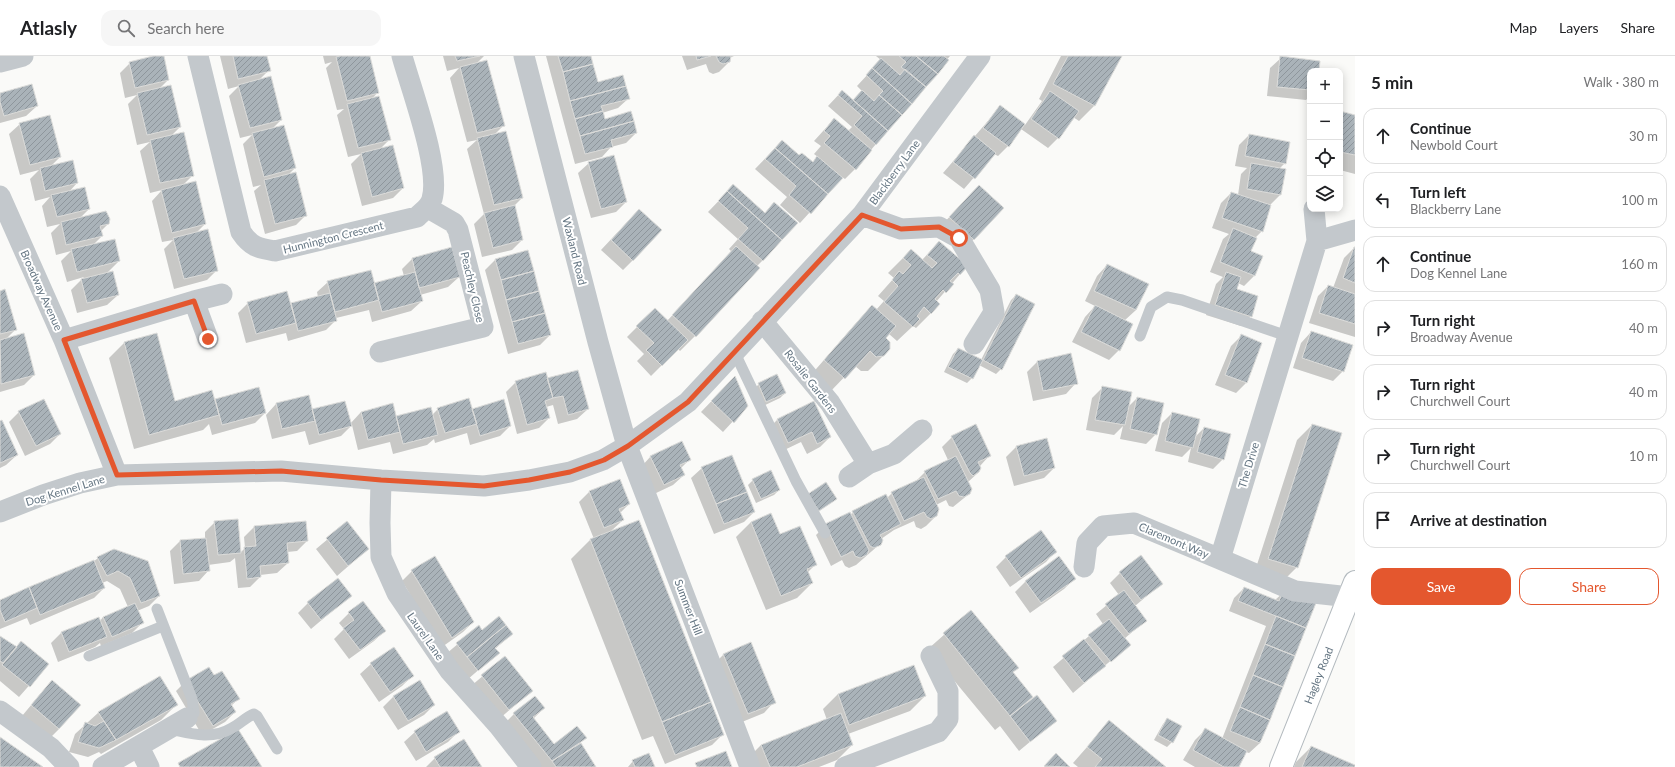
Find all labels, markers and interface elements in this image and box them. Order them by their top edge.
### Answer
search box [101,10,381,46]
text: Atlasly [20,16,77,39]
icon: search [115,17,137,39]
text: Search here [147,19,225,37]
text: Map [1509,19,1537,36]
text: Layers [1559,19,1599,36]
text: Share [1621,19,1655,36]
map controls [1307,68,1343,212]
button: + [1307,68,1343,104]
text: 5 min [1371,72,1413,93]
text: Walk · 380 m [1583,74,1659,90]
button: − [1307,104,1343,140]
text: Continue [1410,119,1471,137]
icon: ahead [1372,125,1394,147]
text: 30 m [1629,128,1658,144]
street label: Blackberry Lane [866,137,922,207]
text: Newbold Court [1410,137,1498,153]
button: locate [1307,140,1343,176]
button: layers [1307,176,1343,212]
text: Turn left [1410,183,1466,201]
icon: left [1372,189,1394,211]
text: 100 m [1621,192,1658,208]
text: Blackberry Lane [1410,201,1501,217]
street label: Waxland Road [560,216,590,286]
street label: Hunnington Crescent [281,218,385,256]
route start [950,229,968,247]
text: Continue [1410,247,1471,265]
street label: Broadway Avenue [18,248,66,332]
street label: Peachley Close [459,250,487,324]
icon: ahead [1372,253,1394,275]
text: 160 m [1621,256,1658,272]
text: Dog Kennel Lane [1410,265,1507,281]
text: Turn right [1410,311,1475,329]
icon: right [1372,317,1394,339]
text: 40 m [1629,320,1658,336]
text: Broadway Avenue [1410,329,1513,345]
route end [199,330,217,348]
street label: Rosalie Gardens [782,347,840,416]
text: Turn right [1410,375,1475,393]
icon: right [1372,381,1394,403]
text: 40 m [1629,384,1658,400]
text: Churchwell Court [1410,393,1510,409]
text: Turn right [1410,439,1475,457]
street label: The Drive [1235,440,1261,490]
icon: right [1372,445,1394,467]
text: 10 m [1629,448,1658,464]
text: Churchwell Court [1410,457,1510,473]
street label: Dog Kennel Lane [24,472,106,508]
icon: arrive [1372,509,1394,531]
text: Arrive at destination [1410,511,1547,529]
street label: Claremont Way [1137,519,1211,561]
button: Save [1371,568,1511,605]
button: Share [1519,568,1659,605]
street label: Summer Hill [672,577,706,637]
street label: Laurel Lane [405,610,447,663]
street label: Hagley Road [1301,645,1335,706]

